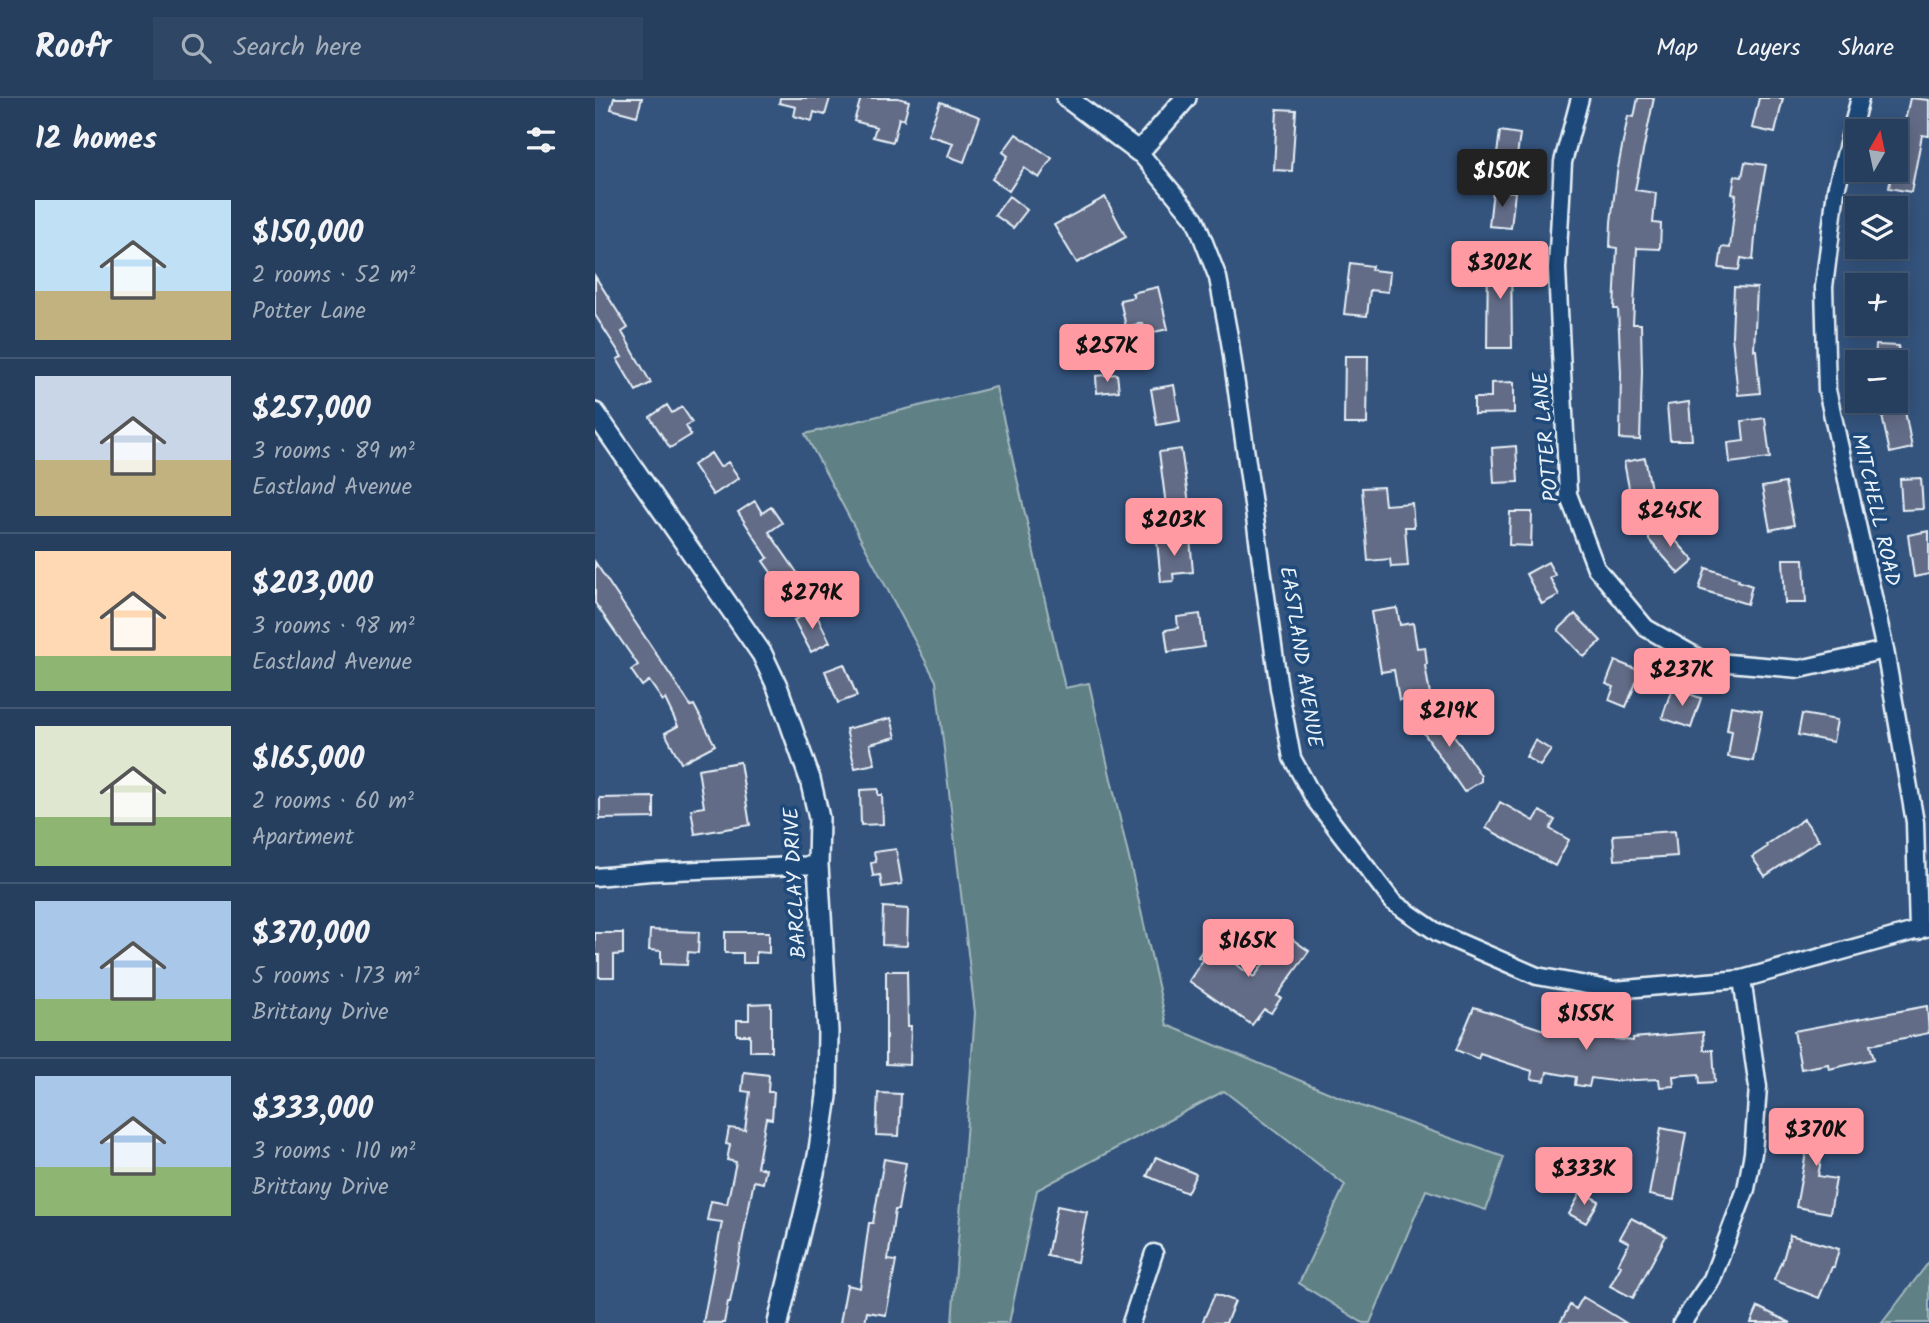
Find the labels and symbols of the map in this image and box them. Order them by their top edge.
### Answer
north arrow [1845,119,1907,182]
pin: $150K [1453,150,1551,209]
pin: $302K [1451,242,1549,301]
pin: $257K [1058,324,1156,384]
street label: POTTER LANE [1525,370,1569,503]
street label: MITCHELL ROAD [1841,430,1909,590]
pin: $245K [1621,490,1719,549]
pin: $203K [1125,498,1223,558]
street label: EASTLAND AVENUE [1269,564,1331,751]
pin: $279K [763,572,861,631]
pin: $237K [1633,648,1731,708]
pin: $219K [1400,690,1498,749]
street label: BARCLAY DRIVE [776,806,816,960]
pin: $165K [1199,920,1297,979]
pin: $155K [1537,992,1635,1052]
pin: $370K [1767,1108,1865,1168]
pin: $333K [1535,1148,1633,1207]

